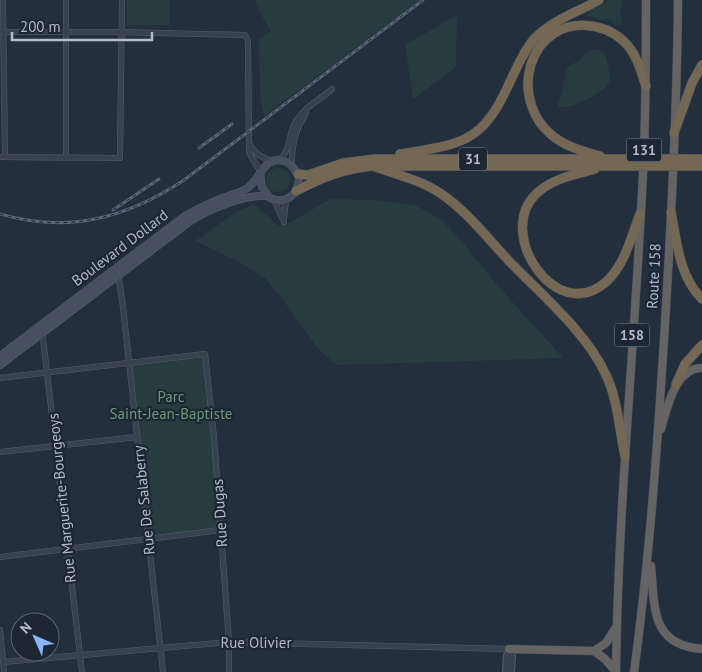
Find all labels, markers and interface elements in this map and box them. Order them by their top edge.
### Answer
scale bar [12,10,152,42]
text: 200 m [20,17,61,36]
road number: 131 [626,138,662,162]
road number: 31 [459,148,487,170]
street label: Boulevard Dollard [68,205,172,290]
street label: Route 158 [642,243,665,309]
road number: 158 [614,324,650,346]
park label: Parc Saint-Jean-Baptiste [110,387,232,423]
street label: Rue Marguerite-Bourgeoys [43,412,80,584]
street label: Rue De Salaberry [128,444,159,556]
street label: Rue Dugas [208,478,231,548]
north arrow [10,612,60,662]
text: N [16,618,35,637]
street label: Rue Olivier [220,633,292,652]

